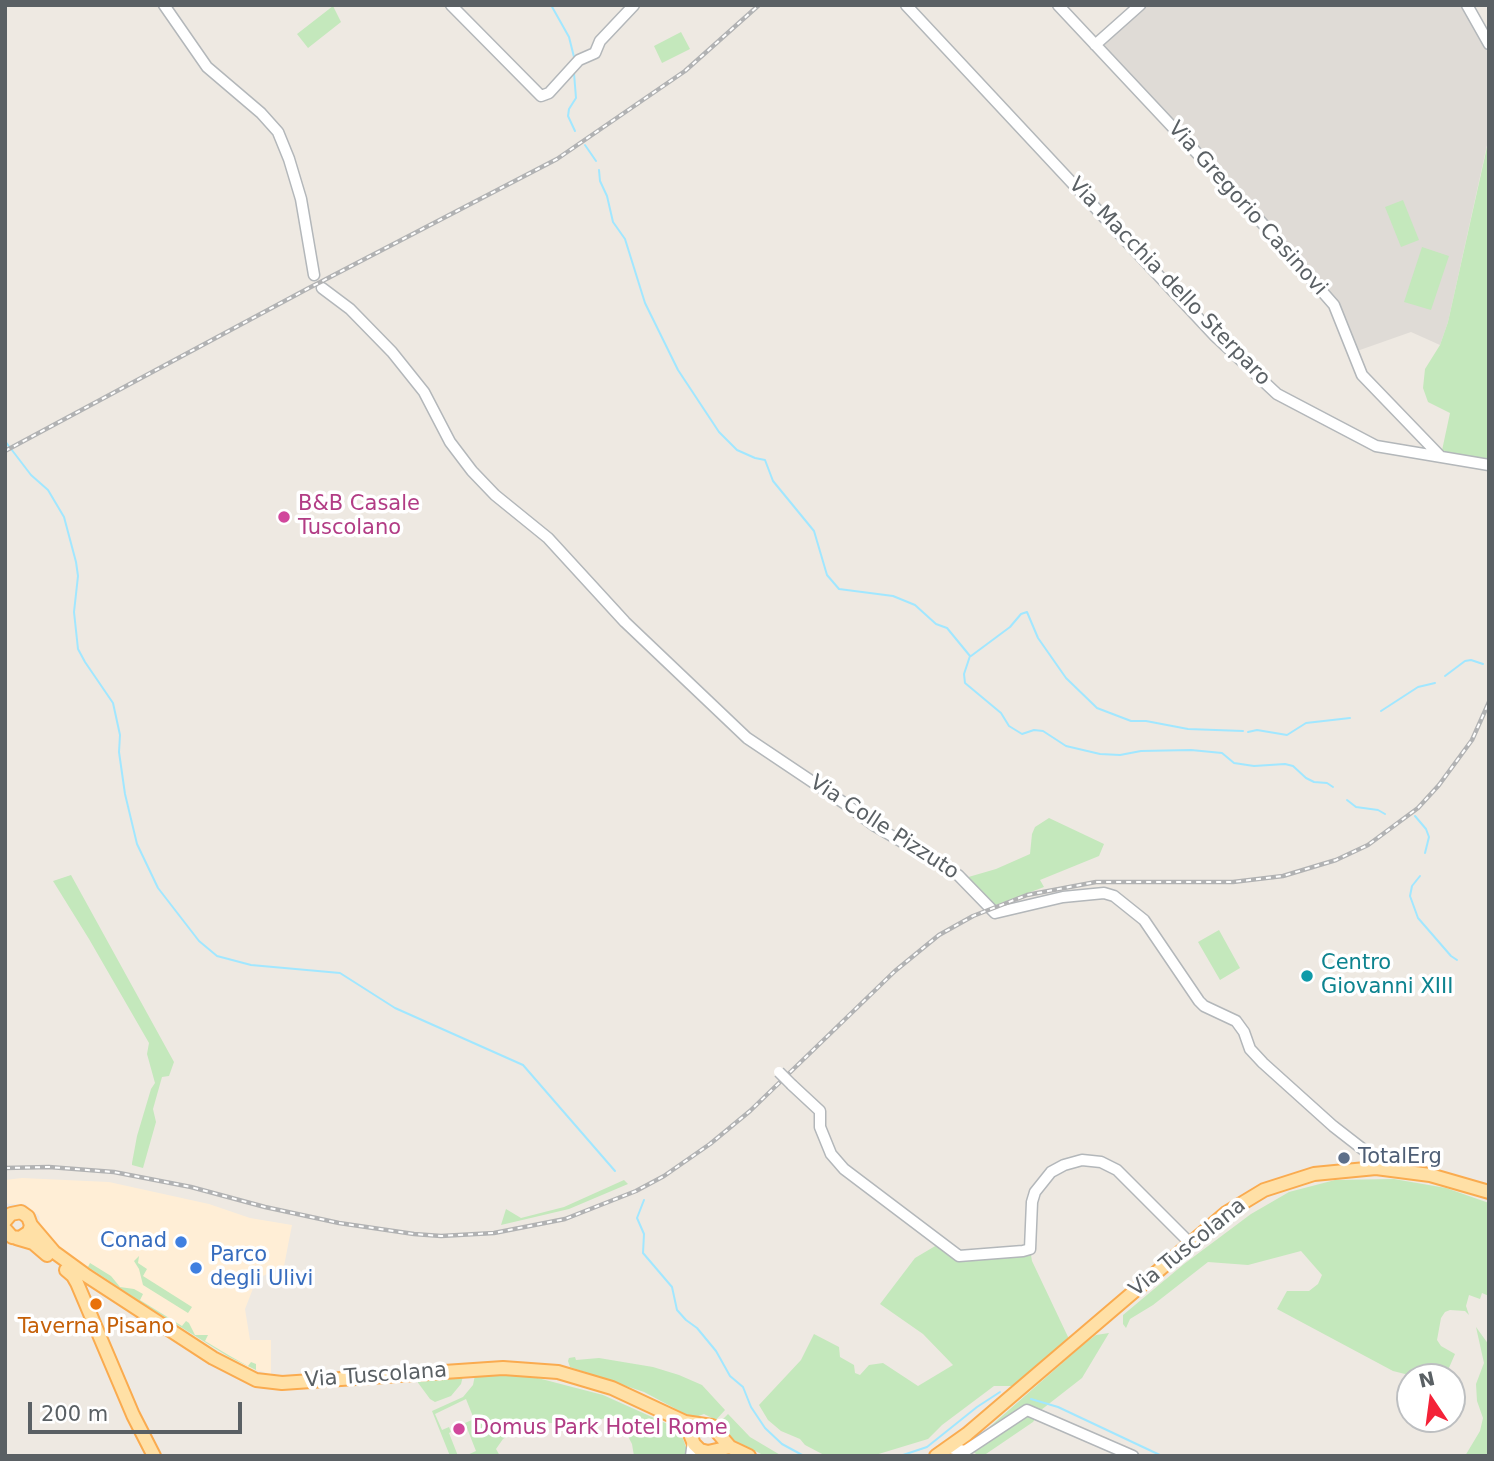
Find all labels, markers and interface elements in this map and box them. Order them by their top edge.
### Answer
street label: Via Gregorio Casinovi [1162,117,1332,301]
street label: Via Macchia dello Sterparo [1063,173,1275,391]
place label: B&B Casale Tuscolano [298,492,420,542]
marker: B&B Casale Tuscolano [276,509,292,525]
street label: Via Colle Pizzuto [805,770,963,886]
place label: Centro Giovanni XIII [1321,951,1453,1001]
marker: Centro Giovanni XIII [1299,968,1315,984]
place label: TotalErg [1358,1145,1442,1171]
marker: TotalErg [1336,1150,1352,1166]
street label: Via Tuscolana [1125,1193,1251,1303]
place label: Conad [100,1229,167,1255]
marker: Conad [173,1234,189,1250]
place label: Parco degli Ulivi [210,1243,313,1293]
marker: Parco degli Ulivi [188,1260,204,1276]
marker: Taverna Pisano [88,1296,104,1312]
place label: Taverna Pisano [18,1315,174,1341]
street label: Via Tuscolana [304,1358,448,1394]
north arrow [1396,1363,1466,1433]
text: N [1417,1367,1437,1392]
scale bar [32,1388,245,1432]
text: 200 m [41,1402,108,1426]
place label: Domus Park Hotel Rome [473,1416,728,1442]
marker: Domus Park Hotel Rome [451,1421,467,1437]

